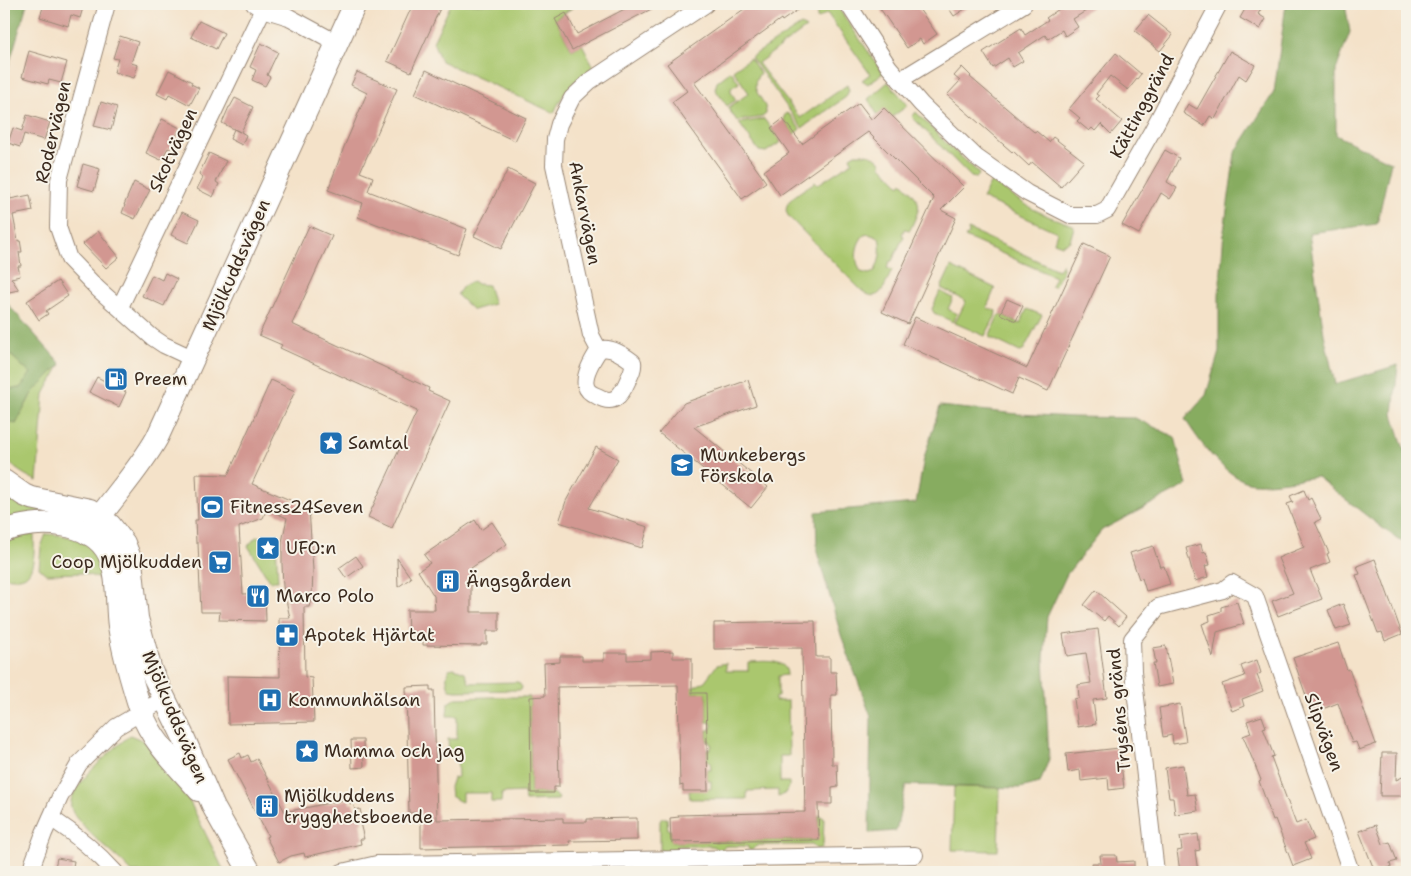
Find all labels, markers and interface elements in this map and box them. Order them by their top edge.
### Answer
street label: Kättinggränd [1104,49,1180,163]
street label: Rodervägen [30,78,76,186]
street label: Skotvägen [143,104,203,196]
street label: Ankarvägen [563,159,607,267]
street label: Mjölkuddsvägen [196,195,276,335]
fuel station icon: Preem [103,366,129,392]
place label: Preem [134,367,187,391]
place icon: Samtal [318,430,344,456]
place label: Samtal [348,431,409,455]
place label: Munkebergs Förskola [700,443,806,488]
school or university icon: Munkebergs Förskola [669,452,695,478]
sports icon: Fitness24Seven [199,494,225,520]
place label: Fitness24Seven [230,495,363,519]
place icon: UFO:n [255,535,281,561]
place label: UFO:n [286,536,336,560]
supermarket icon: Coop Mjölkudden [207,549,233,575]
place label: Coop Mjölkudden [51,550,202,574]
building icon: Ängsgården [435,568,461,594]
place label: Ängsgården [466,569,571,593]
restaurant icon: Marco Polo [245,583,271,609]
place label: Marco Polo [276,584,374,608]
pharmacy icon: Apotek Hjärtat [274,622,300,648]
place label: Apotek Hjärtat [304,623,435,647]
street label: Mjölkuddsvägen [136,647,214,787]
street label: Tryséns gränd [1102,647,1136,773]
hospital icon: Kommunhälsan [257,687,283,713]
place label: Kommunhälsan [288,688,420,712]
street label: Slipvägen [1299,689,1349,775]
place icon: Mamma och jag [294,738,320,764]
place label: Mamma och jag [324,739,465,763]
place label: Mjölkuddens trygghetsboende [284,784,433,829]
building icon: Mjölkuddens trygghetsboende [254,793,280,819]

